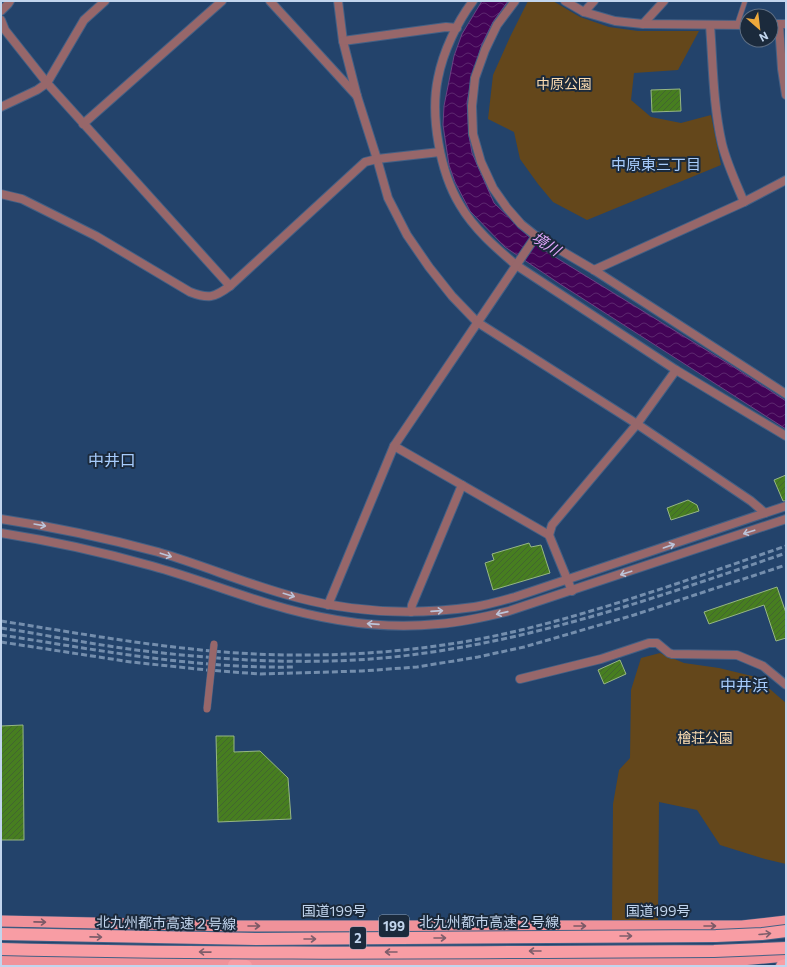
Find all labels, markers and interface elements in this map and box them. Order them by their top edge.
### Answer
north arrow [739,8,779,48]
text: N [757,30,771,45]
park label: 中原公園 [536,75,592,92]
district label: 中原東三丁目 [611,155,701,173]
water label: 境川 [529,227,566,260]
district label: 中井口 [88,450,136,469]
one-way arrow [33,521,46,529]
one-way arrow [743,529,756,536]
one-way arrow [663,541,675,549]
one-way arrow [159,552,172,559]
one-way arrow [619,570,632,577]
one-way arrow [283,592,296,599]
one-way arrow [430,607,443,614]
one-way arrow [496,610,509,618]
one-way arrow [367,620,380,627]
district label: 中井浜 [720,675,768,694]
park label: 檜荘公園 [677,729,733,746]
street label: 国道199号 [302,902,366,919]
street label: 国道199号 [626,902,690,919]
street label: 北九州都市高速２号線 [96,913,236,932]
street label: 北九州都市高速２号線 [419,913,559,930]
road number: 199 [379,915,409,937]
one-way arrow [33,918,46,926]
one-way arrow [247,922,260,930]
one-way arrow [573,922,586,930]
one-way arrow [703,922,716,930]
road number: 2 [350,927,366,949]
one-way arrow [758,930,771,938]
one-way arrow [89,933,102,940]
one-way arrow [619,933,632,940]
one-way arrow [433,934,446,942]
one-way arrow [303,935,316,942]
one-way arrow [199,948,212,956]
one-way arrow [385,948,398,956]
one-way arrow [529,948,542,955]

